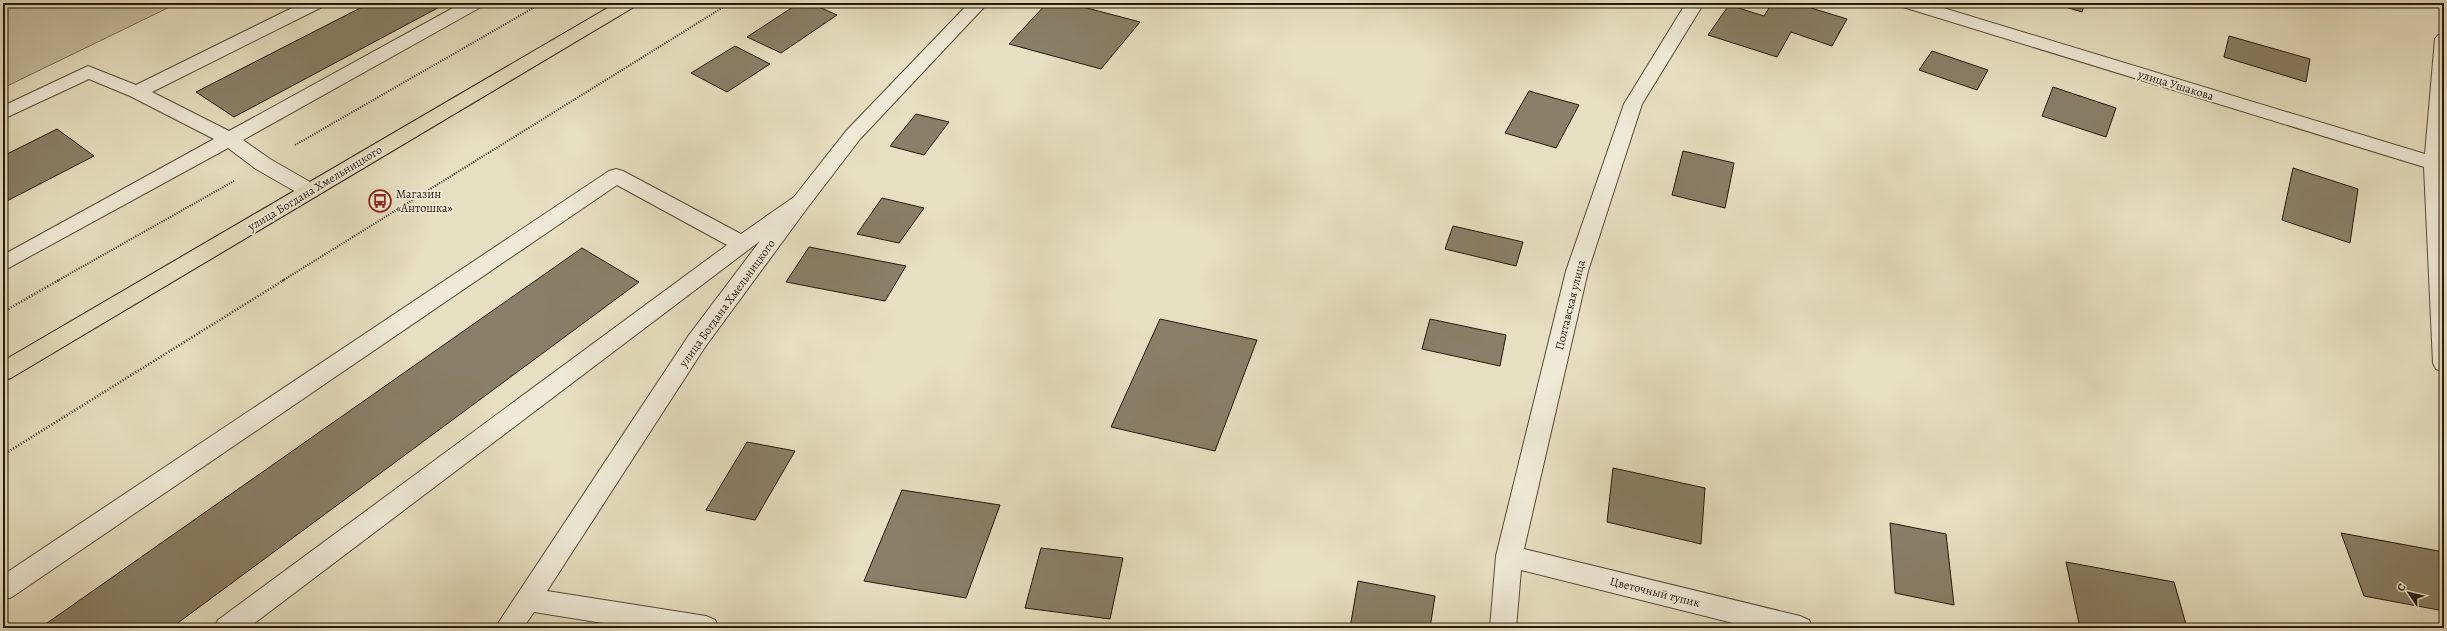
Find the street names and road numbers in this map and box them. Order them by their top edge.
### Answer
street label: улица Ушакова [2135,66,2216,104]
street label: улица Богдана Хмельницкого [244,141,385,235]
street label: улица Богдана Хмельницкого [675,236,779,371]
street label: Полтавская улица [1551,258,1589,352]
street label: Цветочный тупик [1608,573,1702,611]

